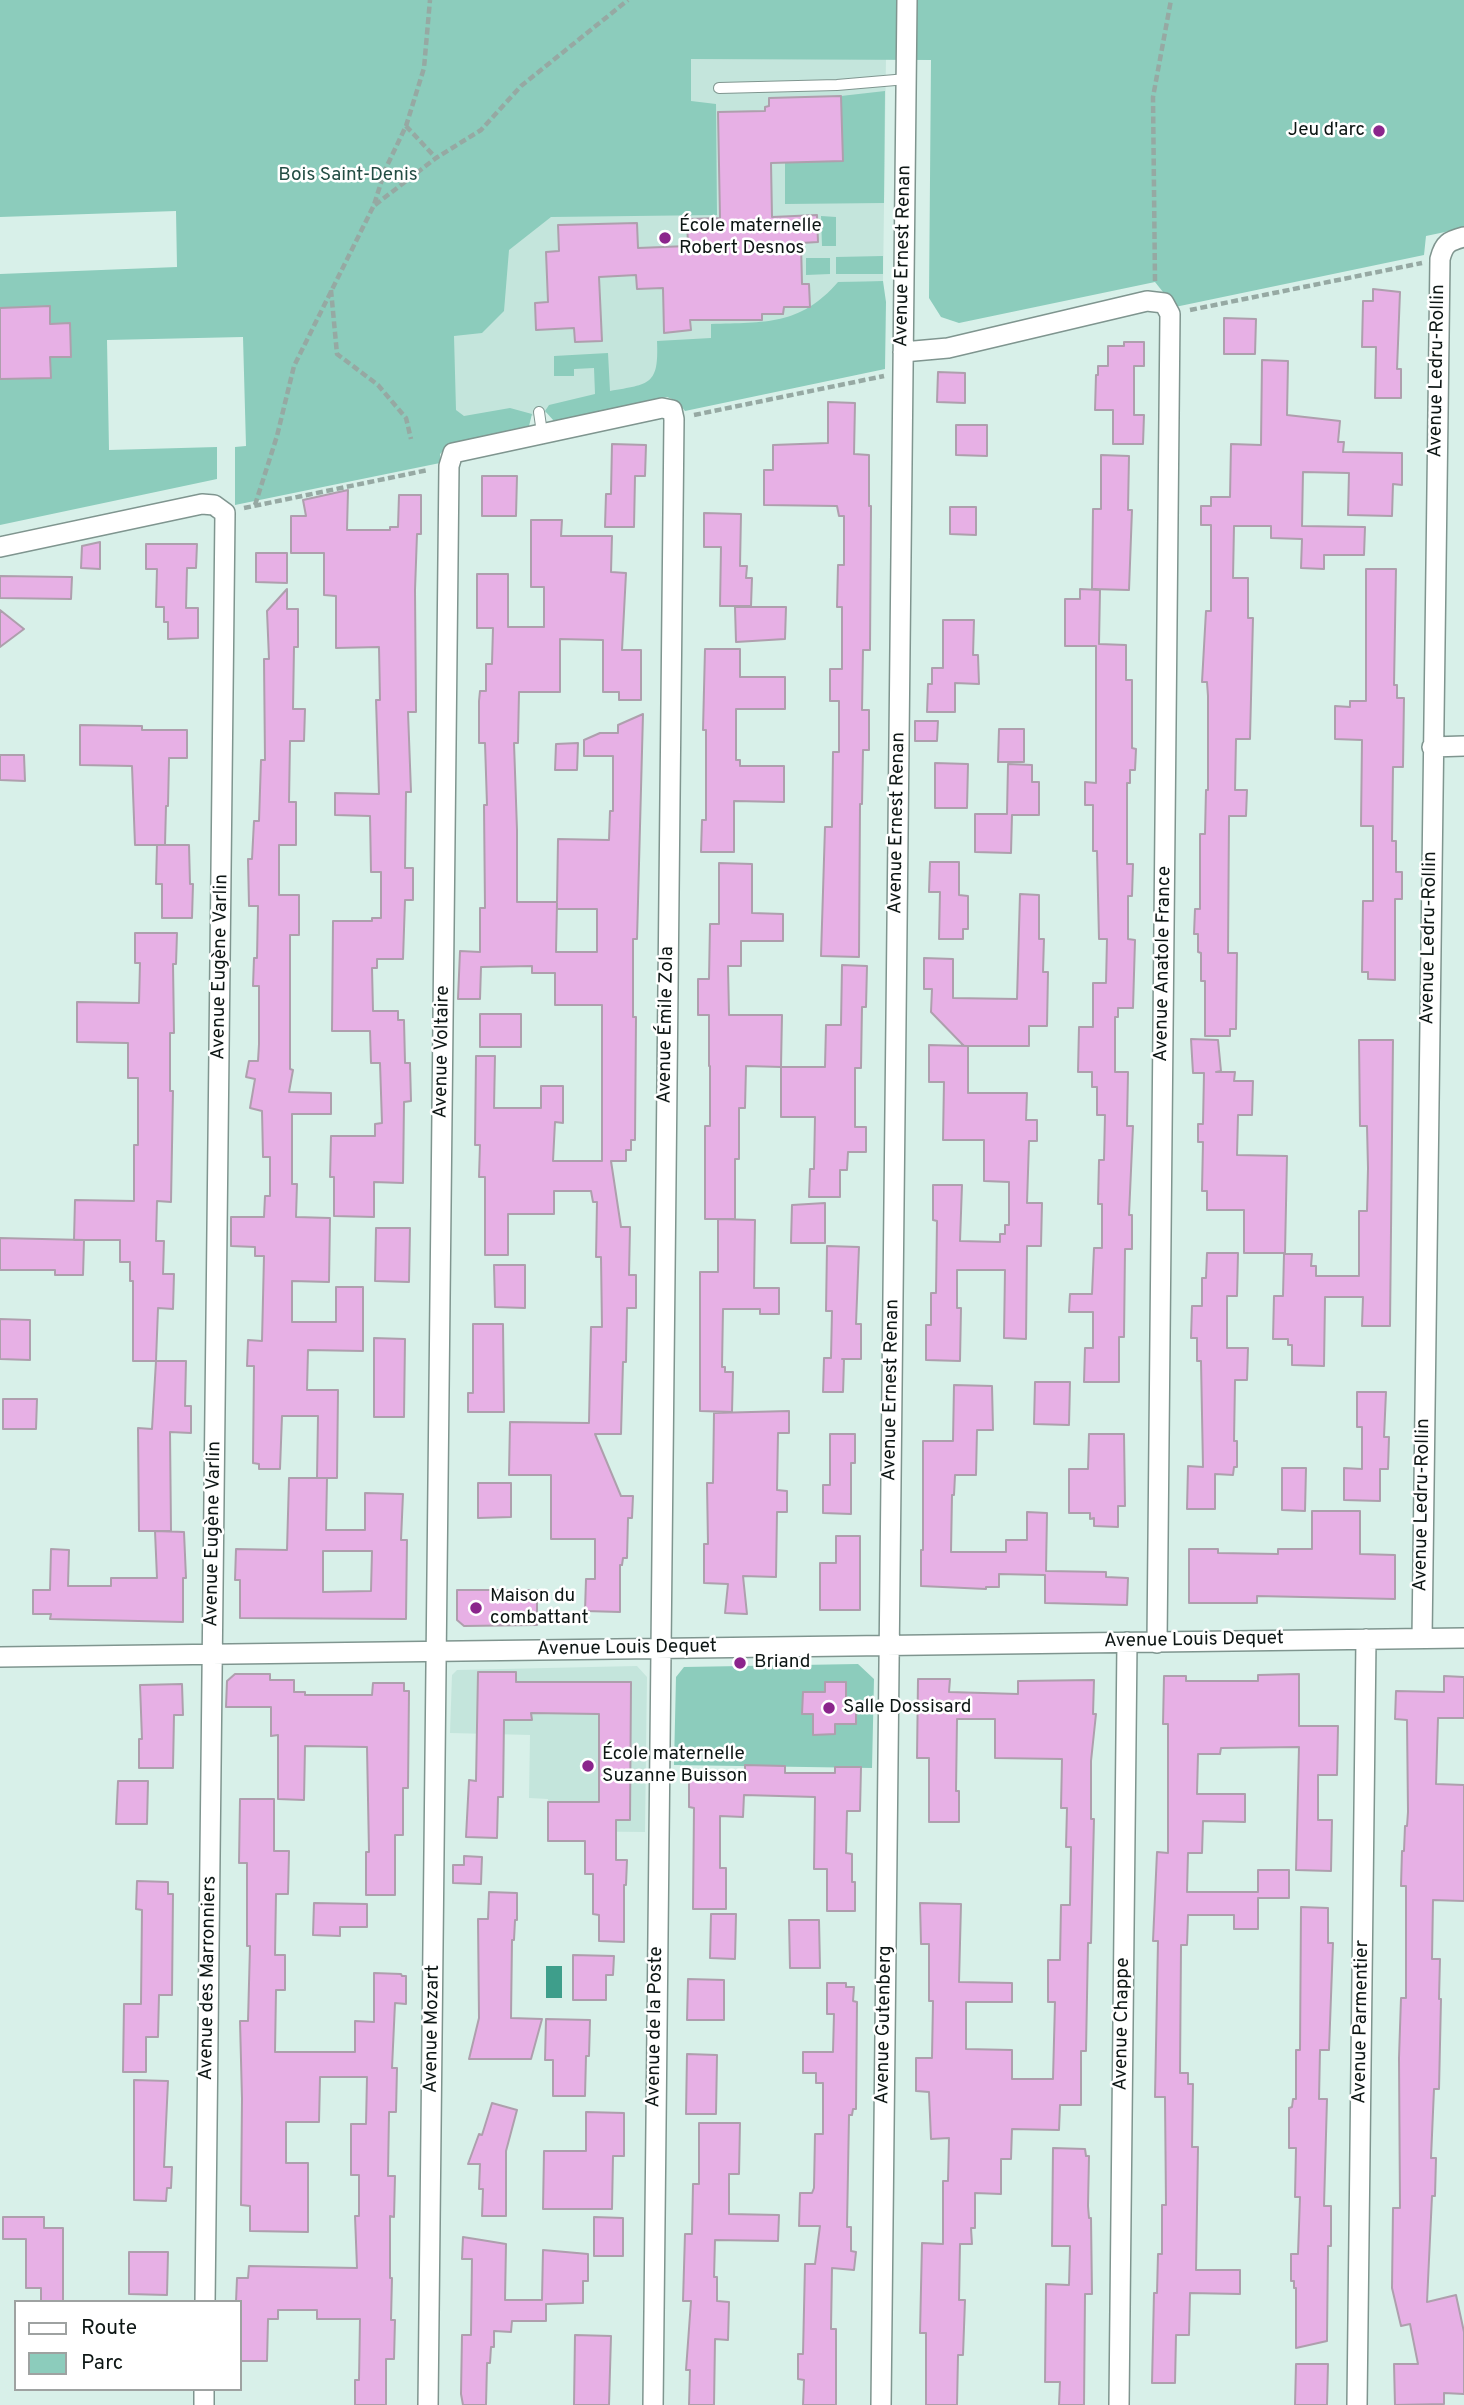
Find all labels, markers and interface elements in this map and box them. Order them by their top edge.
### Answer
place label: Jeu d'arc [1288,120,1365,142]
marker: Jeu d'arc [1371,123,1387,139]
park label: Bois Saint-Denis [278,165,418,187]
street label: Avenue Ernest Renan [891,165,917,347]
place label: École maternelle Robert Desnos [679,216,822,260]
marker: École maternelle Robert Desnos [657,230,673,246]
street label: Avenue Ledru-Rollin [1425,284,1451,458]
street label: Avenue Ernest Renan [885,732,911,914]
street label: Avenue Ledru-Rollin [1417,851,1443,1025]
street label: Avenue Anatole France [1151,866,1177,1062]
street label: Avenue Eugène Varlin [208,874,234,1060]
street label: Avenue Émile Zola [654,946,680,1104]
street label: Avenue Voltaire [430,985,456,1119]
street label: Avenue Ernest Renan [879,1299,905,1481]
street label: Avenue Ledru-Rollin [1410,1418,1436,1592]
street label: Avenue Eugène Varlin [201,1441,227,1627]
place label: Maison du combattant [490,1586,589,1630]
marker: Maison du combattant [468,1600,484,1616]
street label: Avenue Louis Dequet [1104,1628,1284,1654]
street label: Avenue Louis Dequet [537,1636,717,1662]
place label: Briand [754,1652,811,1674]
marker: Briand [732,1655,748,1671]
place label: Salle Dossisard [843,1697,971,1719]
marker: Salle Dossisard [821,1700,837,1716]
place label: École maternelle Suzanne Buisson [602,1744,747,1788]
marker: École maternelle Suzanne Buisson [580,1758,596,1774]
street label: Avenue des Marronniers [196,1875,222,2081]
street label: Avenue Parmentier [1349,1940,1375,2104]
street label: Avenue Gutenberg [872,1945,898,2105]
street label: Avenue de la Poste [643,1946,669,2108]
street label: Avenue Chappe [1110,1957,1136,2091]
street label: Avenue Mozart [420,1965,446,2093]
legend [14,2300,242,2391]
text: Route [81,2315,137,2342]
text: Parc [81,2350,123,2377]

